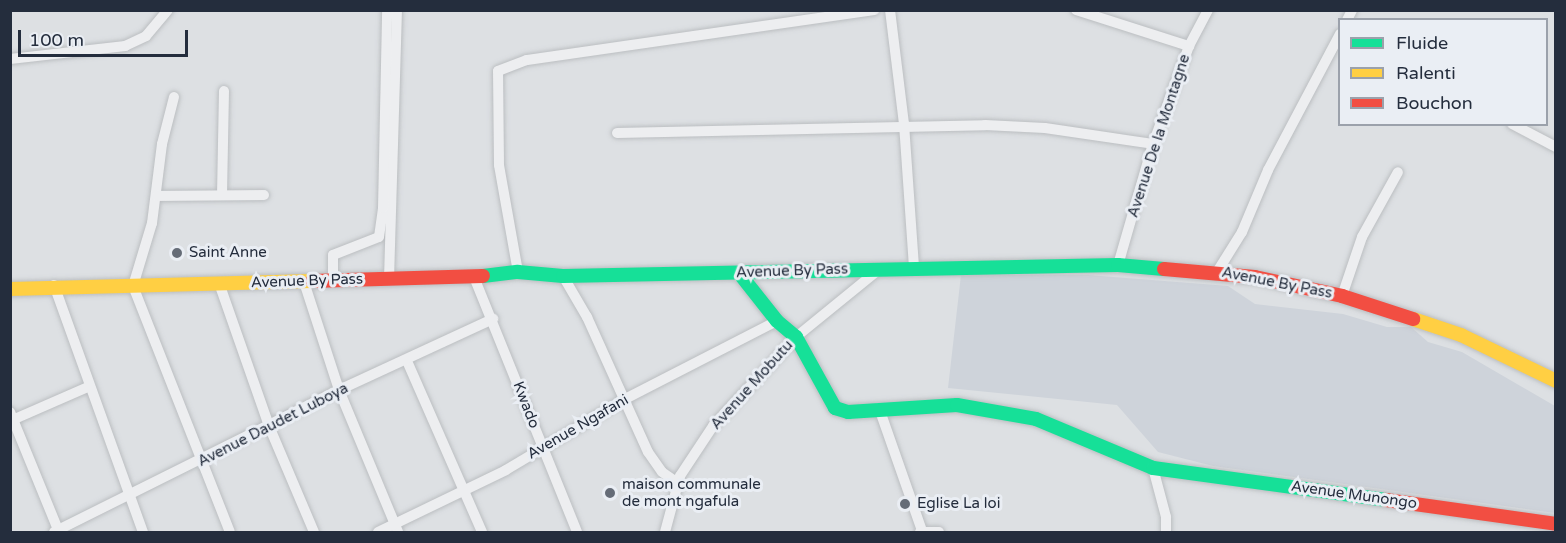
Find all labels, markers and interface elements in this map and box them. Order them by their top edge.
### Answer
scale bar [21,18,190,56]
legend [1338,18,1548,126]
text: 100 m [29,29,84,51]
text: Fluide [1396,32,1448,54]
street label: Avenue De la Montagne [1124,52,1194,220]
text: Ralenti [1396,62,1456,84]
text: Bouchon [1396,92,1473,114]
place label: Saint Anne [189,244,267,262]
marker: Saint Anne [170,246,184,260]
street label: Avenue By Pass [736,260,848,282]
street label: Avenue By Pass [1220,263,1334,303]
street label: Avenue By Pass [251,270,363,292]
street label: Avenue Mobutu [707,336,797,434]
street label: Avenue Daudet Luboya [195,379,351,471]
street label: Kwado [509,379,543,431]
street label: Avenue Ngafani [524,391,632,463]
place label: maison communale de mont ngafula [622,475,761,510]
street label: Avenue Munongo [1290,477,1418,513]
marker: maison communale de mont ngafula [603,486,617,500]
place label: Eglise La loi [917,495,1000,513]
marker: Eglise La loi [898,497,912,511]

